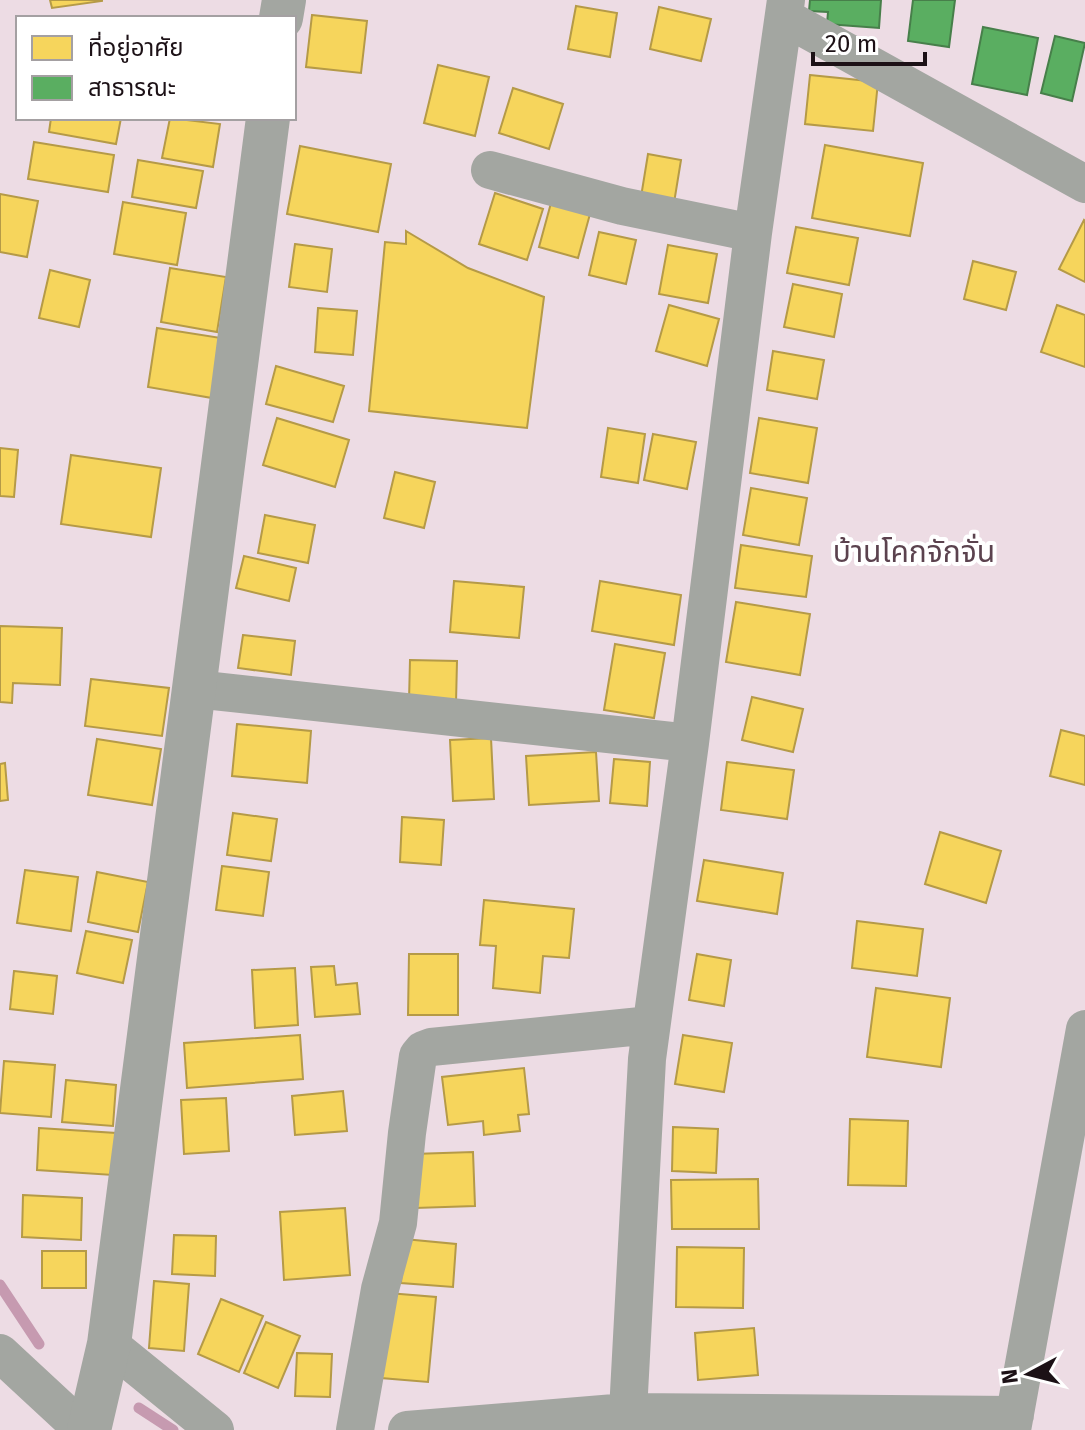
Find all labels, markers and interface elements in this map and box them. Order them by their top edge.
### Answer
legend [16,16,296,120]
scale bar [813,16,925,66]
text: 20 m [825,30,877,58]
text: ที่อยู่อาศัย [88,31,184,63]
text: สาธารณะ [88,74,176,102]
district label: บ้านโคกจักจั่น [833,533,995,570]
north arrow [989,1334,1069,1414]
text: N [995,1367,1024,1385]

